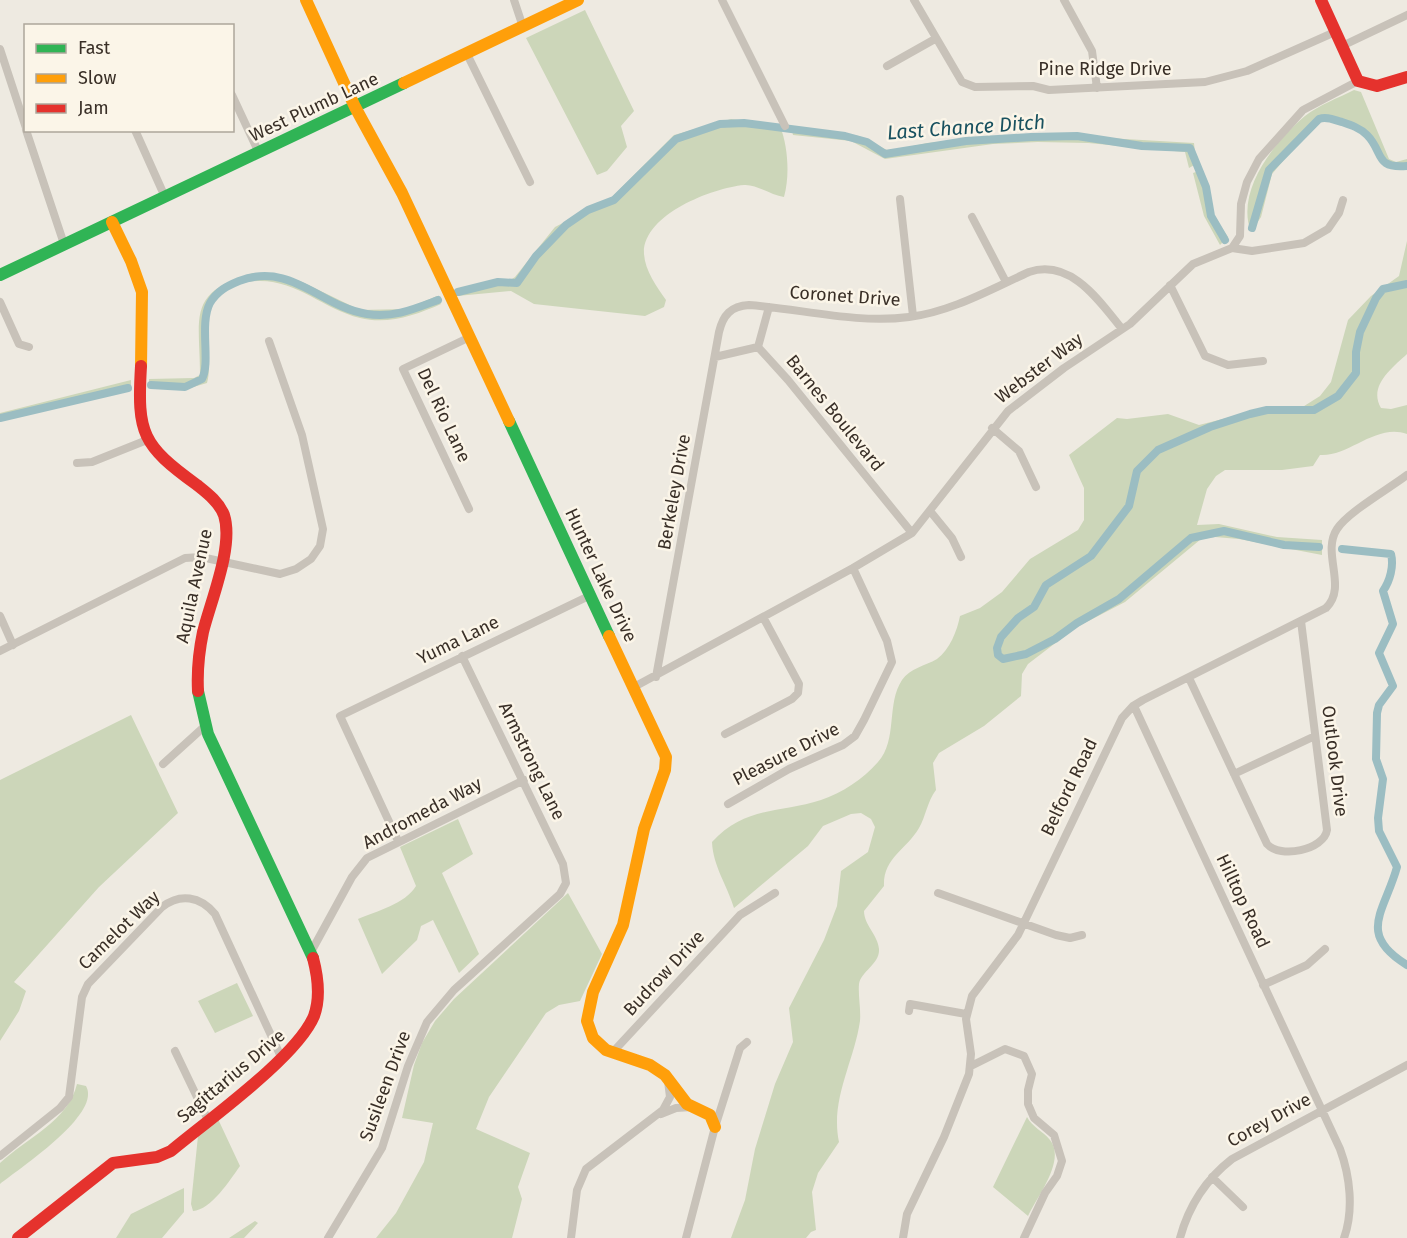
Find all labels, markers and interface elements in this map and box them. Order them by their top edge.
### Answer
legend [24,24,234,132]
text: Fast [78,37,111,59]
street label: Pine Ridge Drive [1038,58,1172,80]
text: Slow [78,67,117,89]
street label: West Plumb Lane [246,67,382,147]
text: Jam [78,97,109,119]
water label: Last Chance Ditch [886,110,1046,144]
street label: Coronet Drive [789,281,901,311]
street label: Webster Way [991,328,1087,408]
street label: Barnes Boulevard [781,350,889,476]
street label: Del Rio Lane [413,364,475,466]
street label: Berkeley Drive [653,432,695,552]
street label: Hunter Lake Drive [560,504,642,646]
street label: Aquila Avenue [171,527,217,645]
street label: Yuma Lane [413,611,503,669]
street label: Armstrong Lane [494,699,570,823]
street label: Outlook Drive [1317,704,1353,818]
street label: Pleasure Drive [729,718,843,790]
street label: Belford Road [1036,735,1102,839]
street label: Andromeda Way [359,772,485,854]
street label: Hilltop Road [1212,850,1274,952]
street label: Camelot Way [74,886,164,974]
street label: Budrow Drive [619,926,709,1020]
street label: Sagittarius Drive [172,1024,290,1128]
street label: Susileen Drive [355,1028,415,1144]
street label: Corey Drive [1223,1088,1315,1152]

